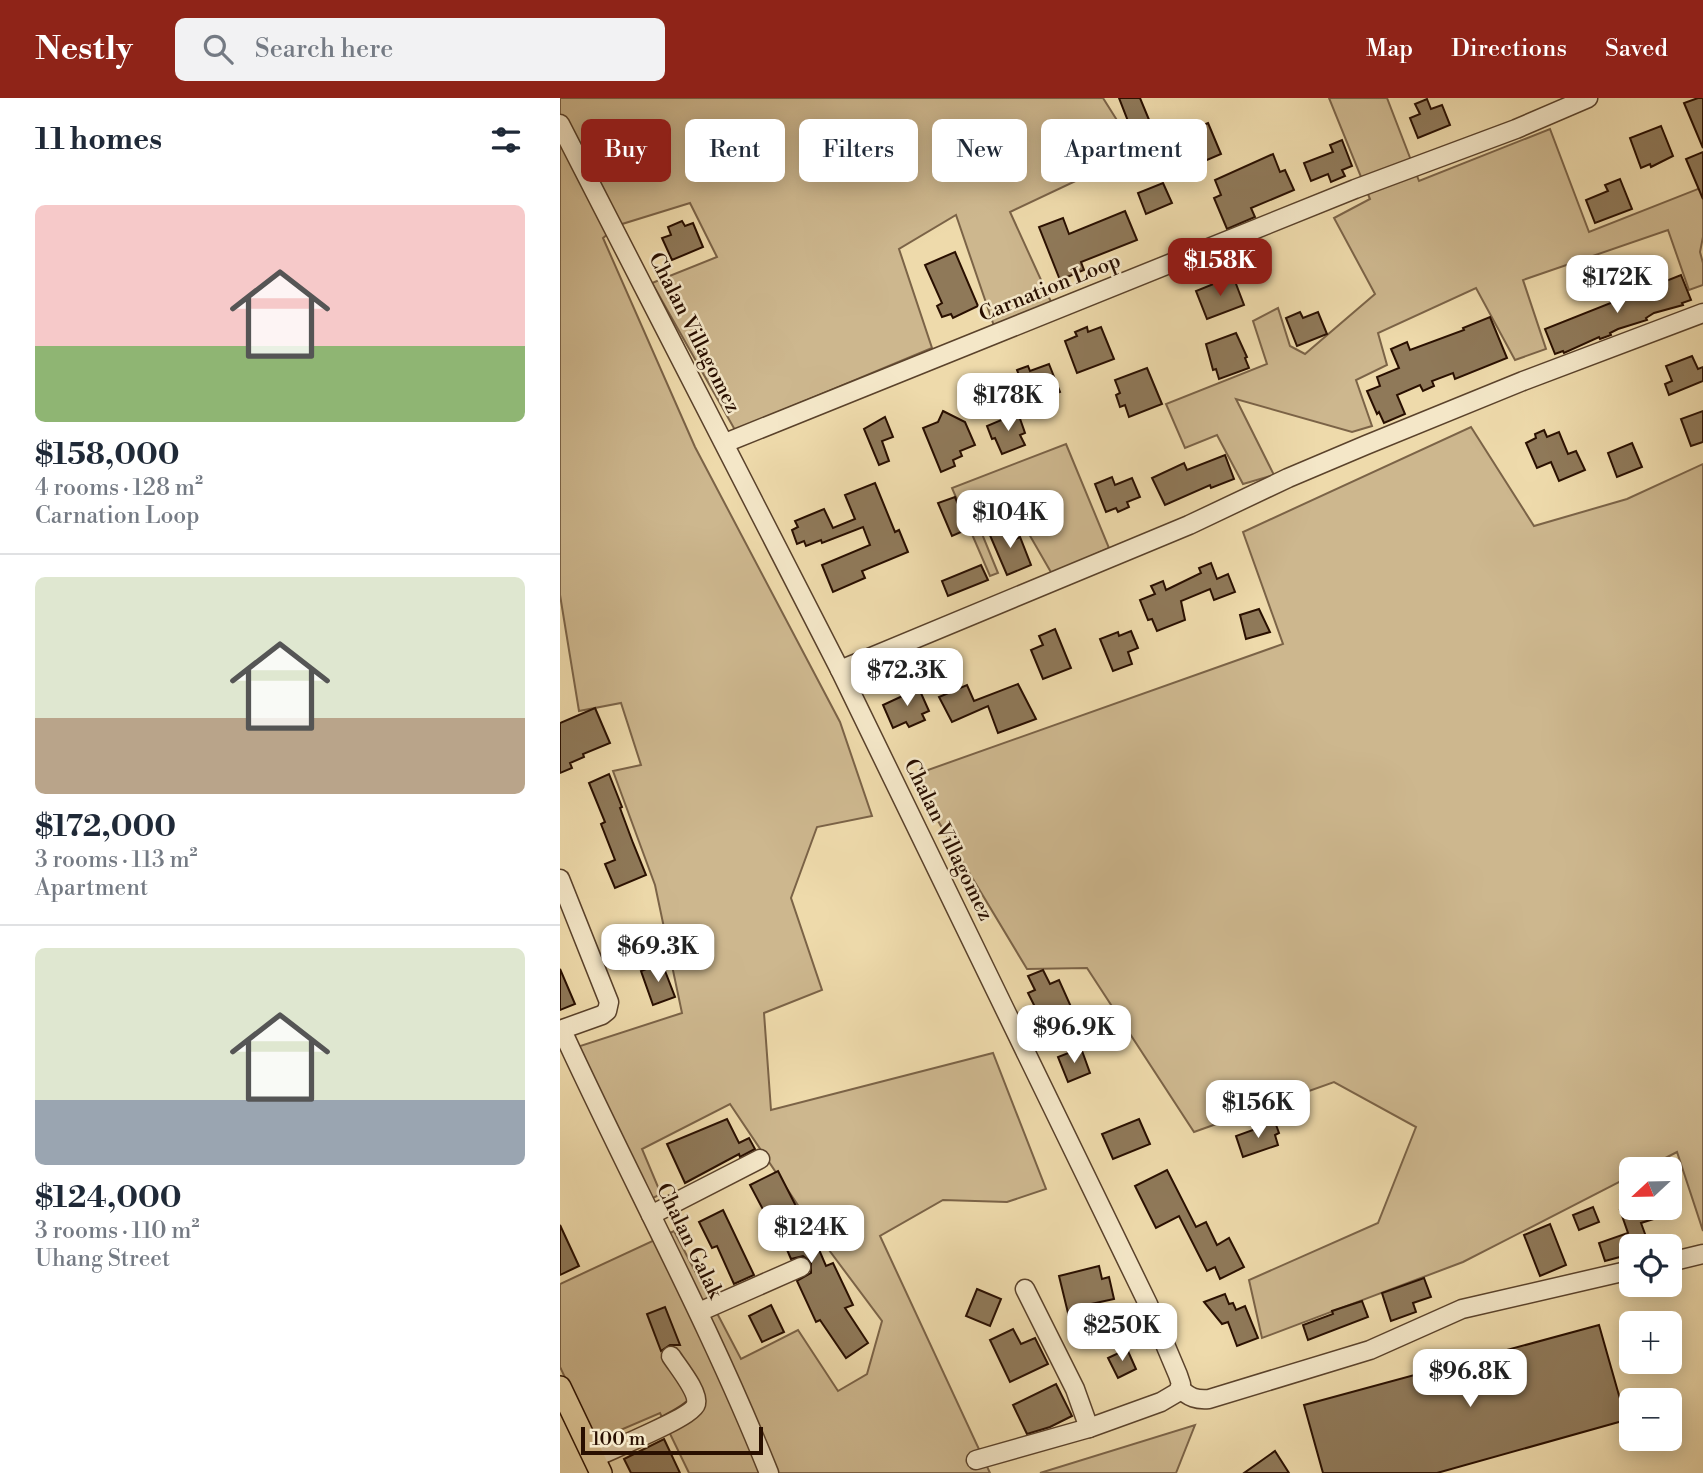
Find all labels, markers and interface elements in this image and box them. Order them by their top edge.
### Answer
search box [175,18,665,81]
text: Nestly [35,29,133,70]
icon: search [199,30,237,68]
text: Search here [255,33,393,65]
text: Map [1366,34,1413,64]
text: Directions [1451,34,1567,64]
text: Saved [1605,34,1668,64]
chip: Buy [581,119,671,182]
chip: Rent [685,119,785,182]
chip: Filters [799,119,918,182]
chip: New [932,119,1027,182]
chip: Apartment [1041,119,1207,182]
text: 11 homes [35,121,162,159]
icon: filters [487,121,525,159]
pin: $158K [1171,238,1269,298]
text: $158K [1184,247,1256,275]
street label: Chalan Villagomez [642,248,746,418]
street label: Carnation Loop [975,248,1125,328]
icon: home [217,251,343,377]
pin: $172K [1568,256,1666,315]
text: $172K [1582,264,1652,292]
pin: $178K [959,374,1057,433]
text: $178K [973,382,1043,410]
text: $158,000 [35,436,180,474]
text: 4 rooms · 128 m² [35,474,203,502]
pin: $104K [961,490,1059,550]
text: $104K [973,499,1047,527]
text: Carnation Loop [35,502,200,530]
icon: home [217,623,343,749]
pin: $72.3K [850,648,964,708]
text: $72.3K [867,657,947,685]
street label: Chalan Villagomez [898,755,998,925]
text: $172,000 [35,808,176,846]
text: 3 rooms · 113 m² [35,846,198,874]
text: Apartment [35,874,148,902]
pin: $69.3K [601,924,715,984]
text: $69.3K [617,933,699,961]
icon: home [217,994,343,1120]
pin: $96.9K [1017,1006,1131,1065]
text: $96.9K [1033,1014,1115,1042]
pin: $156K [1209,1080,1307,1140]
text: $156K [1222,1089,1294,1117]
north arrow [1619,1157,1682,1220]
map controls [1619,1157,1682,1451]
text: $124,000 [35,1179,182,1217]
street label: Chalan Galak [650,1179,729,1304]
pin: $124K [762,1206,860,1265]
text: $124K [774,1214,848,1242]
text: 3 rooms · 110 m² [35,1217,199,1245]
button: locate [1619,1234,1682,1297]
text: Uhang Street [35,1245,170,1273]
pin: $250K [1073,1304,1171,1363]
button: + [1619,1311,1682,1374]
text: $250K [1083,1312,1161,1340]
pin: $96.8K [1413,1350,1527,1409]
text: $96.8K [1429,1358,1511,1386]
button: − [1619,1388,1682,1451]
scale bar [581,1424,763,1456]
text: 100 m [592,1427,645,1451]

